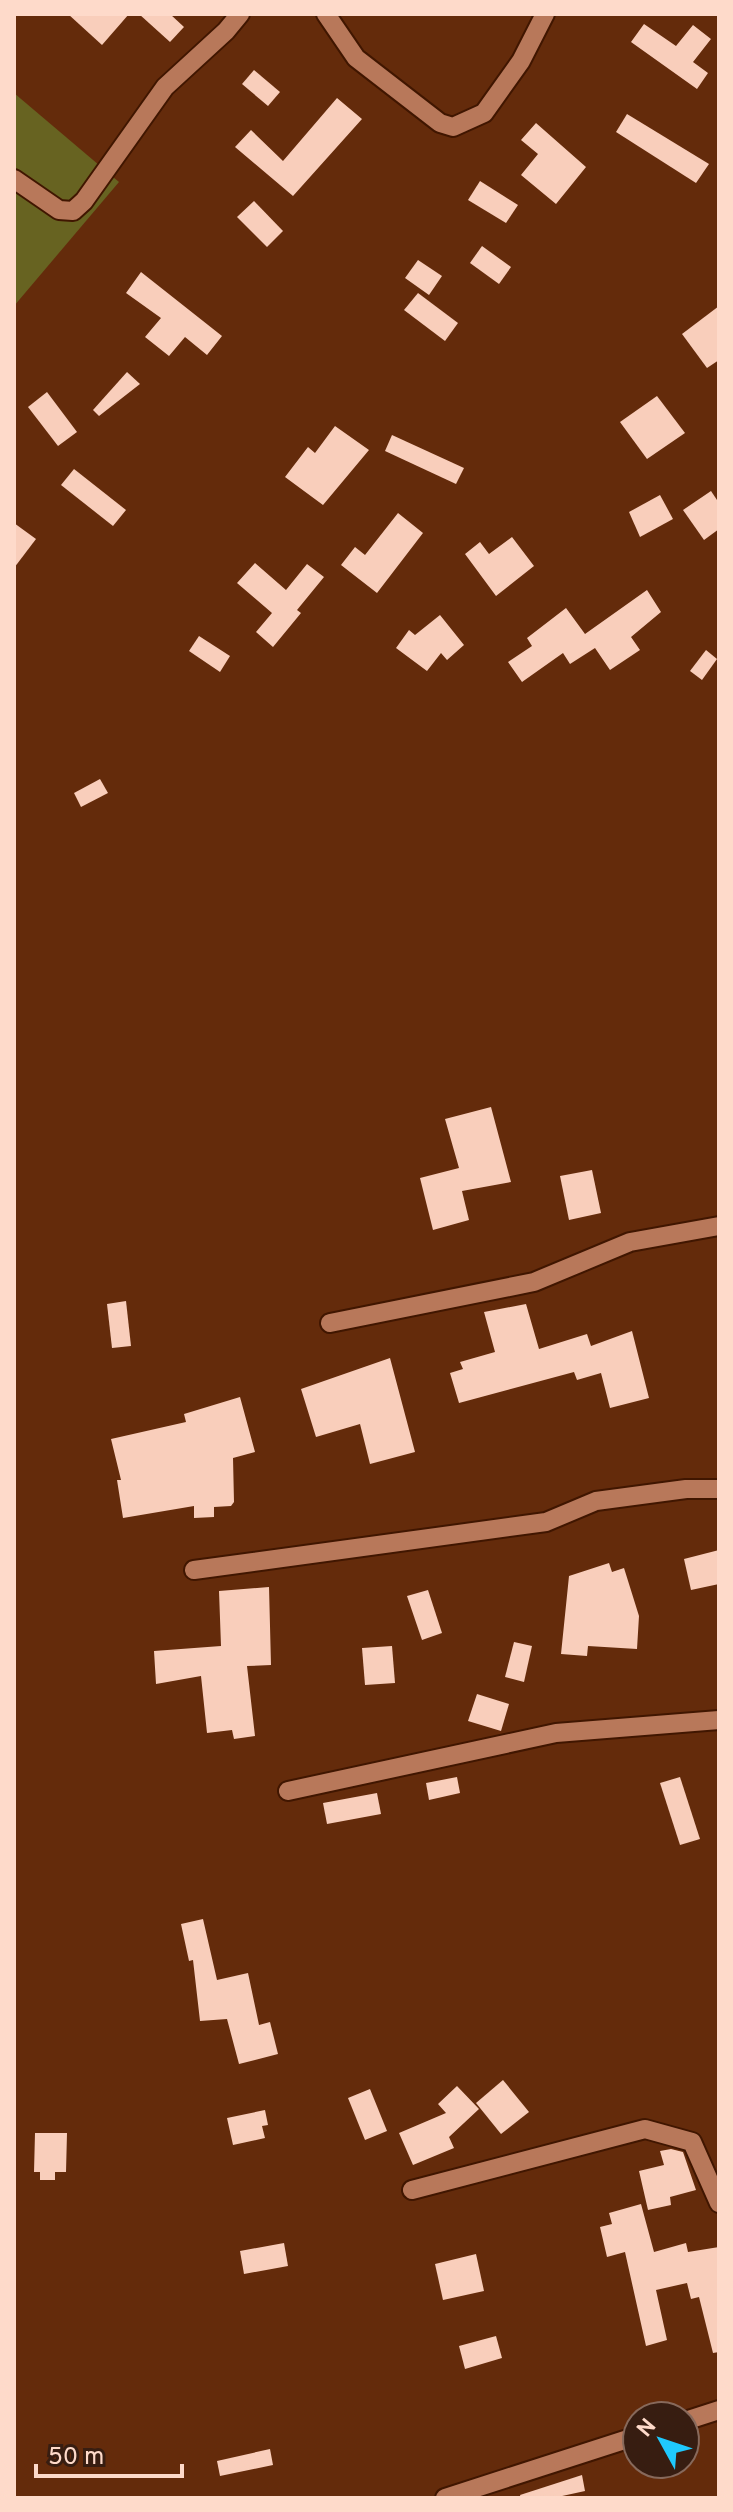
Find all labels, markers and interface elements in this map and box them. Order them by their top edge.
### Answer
north arrow [621,2400,701,2480]
text: N [632,2414,663,2443]
scale bar [36,2428,182,2478]
text: 50 m [48,2443,104,2473]

